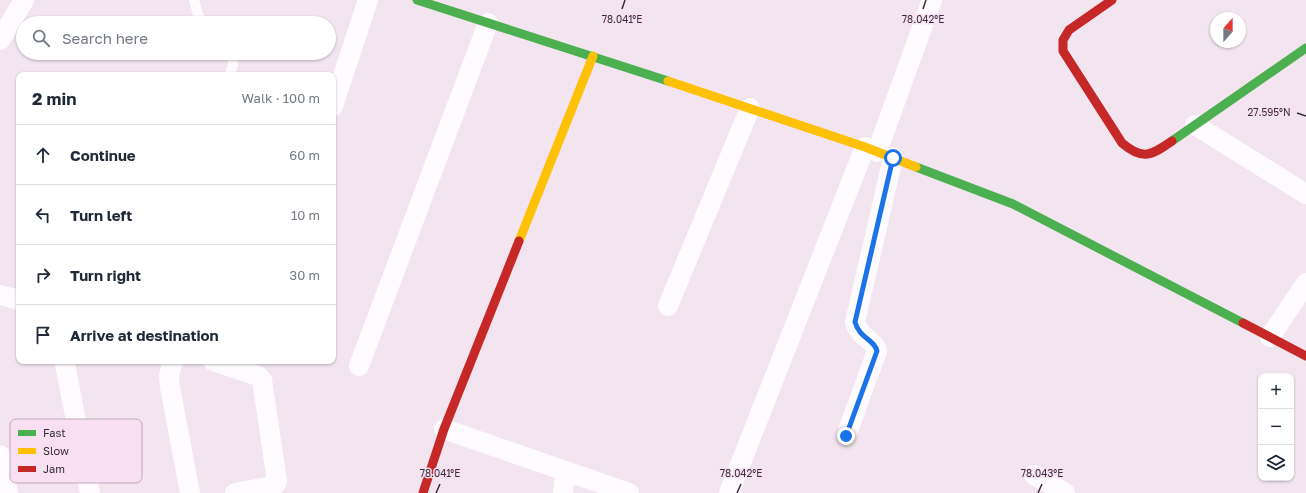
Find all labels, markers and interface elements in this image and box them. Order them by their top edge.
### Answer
north arrow [1210,12,1246,48]
text: 78.041°E [602,13,642,25]
text: 78.042°E [902,13,944,25]
search box [16,16,336,60]
icon: search [30,27,52,49]
text: Search here [62,29,148,47]
text: 2 min [32,88,76,109]
text: Walk · 100 m [242,90,320,106]
text: 27.595°N [1247,106,1291,118]
icon: ahead [32,144,54,166]
text: Continue [70,146,136,164]
text: 60 m [289,147,320,163]
route start [884,149,902,167]
icon: left [32,204,54,226]
text: Turn left [70,206,132,224]
text: 10 m [291,207,320,223]
icon: right [32,264,54,286]
text: Turn right [70,266,141,284]
text: 30 m [290,267,320,283]
icon: arrive [32,324,54,346]
text: Arrive at destination [70,326,219,344]
map controls [1258,373,1294,481]
button: + [1258,373,1294,409]
button: − [1258,409,1294,445]
legend [10,419,142,483]
text: Fast [43,426,66,439]
route end [837,427,855,445]
text: Slow [43,444,69,457]
button: layers [1258,445,1294,481]
text: Jam [43,462,65,475]
text: 78.041°E [420,467,460,479]
text: 78.042°E [720,467,762,479]
text: 78.043°E [1021,467,1063,479]

